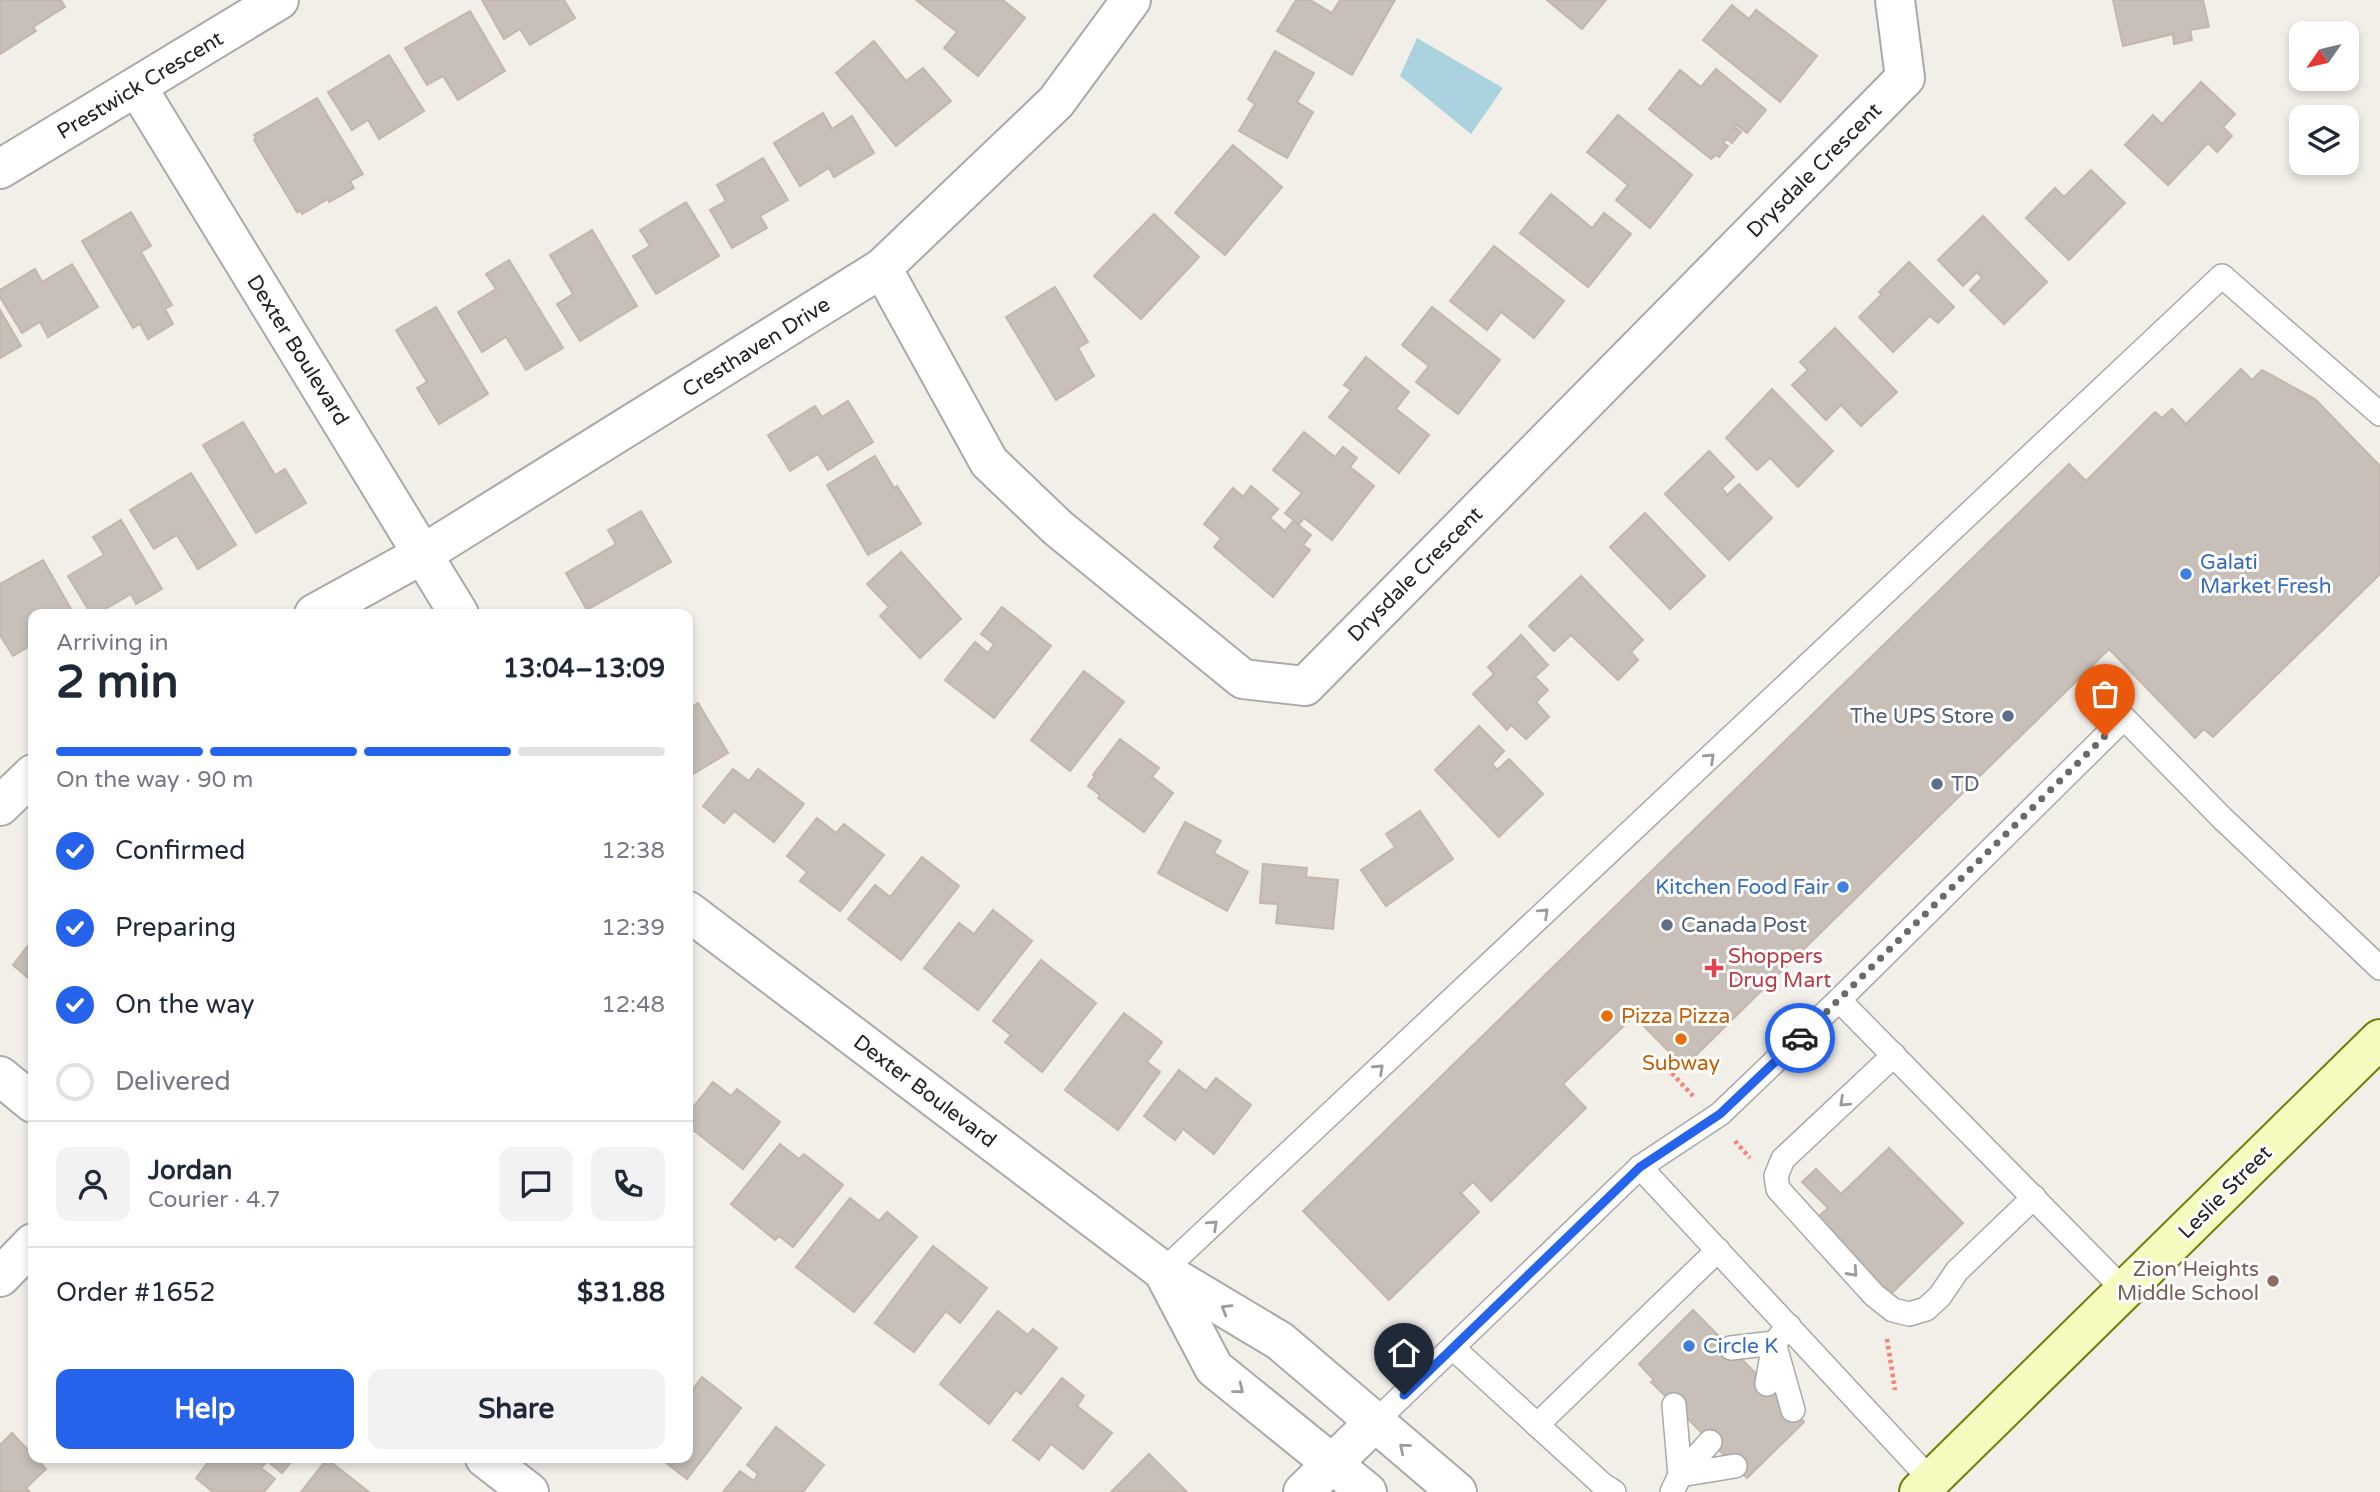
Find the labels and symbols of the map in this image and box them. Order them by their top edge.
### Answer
north arrow [2289,21,2359,91]
street label: Prestwick Crescent [53,26,228,145]
street label: Drysdale Crescent [1742,98,1887,243]
street label: Dexter Boulevard [241,270,354,430]
street label: Cresthaven Drive [678,292,835,403]
street label: Drysdale Crescent [1343,502,1488,647]
place label: Galati Market Fresh [2200,550,2331,599]
marker: Galati Market Fresh [2178,566,2194,582]
pin [2075,664,2135,736]
place label: The UPS Store [1850,704,1994,729]
marker: The UPS Store [2000,708,2016,724]
one-way arrow [1702,753,1715,766]
place label: TD [1951,772,1980,797]
marker: TD [1929,776,1945,792]
place label: Kitchen Food Fair [1655,875,1829,900]
marker: Kitchen Food Fair [1835,879,1851,895]
one-way arrow [1536,909,1549,922]
place label: Canada Post [1681,913,1807,938]
marker: Canada Post [1659,917,1675,933]
place label: Shoppers Drug Mart [1728,944,1831,993]
marker: Shoppers Drug Mart [1706,960,1722,976]
courier [1765,1003,1835,1073]
place label: Pizza Pizza [1621,1004,1730,1029]
marker: Pizza Pizza [1599,1008,1615,1024]
street label: Dexter Boulevard [848,1029,1001,1153]
marker: Subway [1673,1031,1689,1047]
place label: Subway [1642,1051,1720,1076]
one-way arrow [1371,1065,1384,1077]
one-way arrow [1839,1094,1852,1106]
street label: Leslie Street [2173,1140,2277,1244]
one-way arrow [1205,1220,1218,1233]
place label: Zion Heights Middle School [2117,1257,2259,1306]
one-way arrow [1845,1264,1857,1277]
marker: Zion Heights Middle School [2265,1273,2281,1289]
one-way arrow [1220,1304,1233,1317]
pin [1374,1323,1434,1395]
place label: Circle K [1703,1334,1778,1359]
marker: Circle K [1681,1338,1697,1354]
one-way arrow [1232,1380,1244,1393]
one-way arrow [1400,1444,1413,1456]

